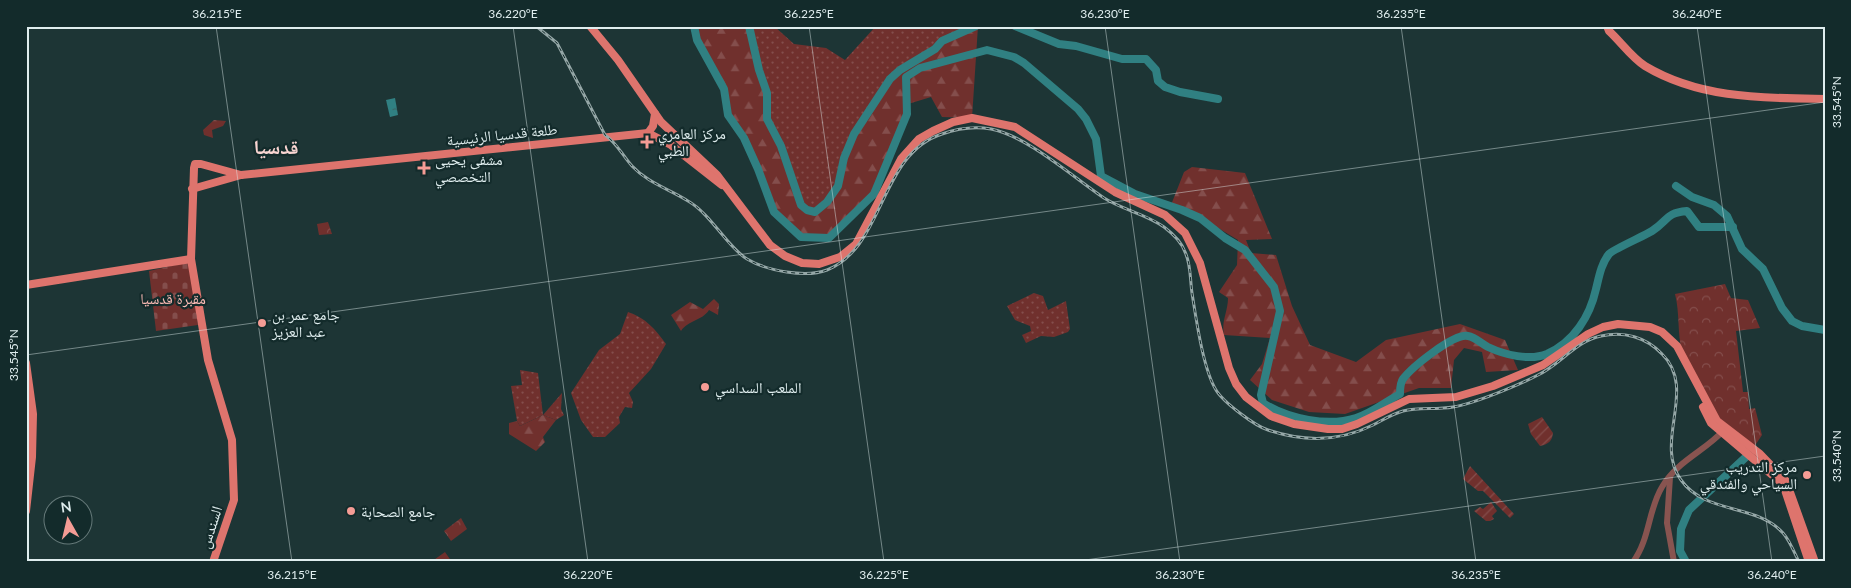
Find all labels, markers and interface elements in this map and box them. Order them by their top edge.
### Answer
text: 36.215°E [192,6,242,21]
text: 36.220°E [488,6,538,21]
text: 36.225°E [784,6,834,21]
text: 36.230°E [1080,6,1130,21]
text: 36.235°E [1376,6,1426,21]
text: 36.240°E [1672,6,1722,21]
text: 33.545°N [1829,76,1844,128]
street label: طلعة قدسيا الرئيسية [446,119,558,150]
place label: مركز العامري الطبي [658,124,726,163]
district label: قدسيا [253,134,299,159]
marker: مركز العامري الطبي [640,135,654,149]
place label: مشفى يحيى التخصصي [435,150,503,189]
marker: مشفى يحيى التخصصي [417,161,431,175]
park label: مقبرة قدسيا [140,289,206,308]
place label: جامع عمر بن عبد العزيز [271,305,340,341]
marker: جامع عمر بن عبد العزيز [256,317,268,329]
text: 33.545°N [6,329,21,381]
place label: الملعب السداسي [715,378,801,400]
marker: الملعب السداسي [699,381,711,393]
text: 33.540°N [1829,430,1844,482]
place label: مركز التدريب السياحي والفندقي [1700,457,1797,496]
marker: مركز التدريب السياحي والفندقي [1801,469,1813,481]
north arrow [42,496,92,546]
text: N [60,497,73,516]
place label: جامع الصحابة [361,502,436,522]
street label: السندس [195,504,227,551]
marker: جامع الصحابة [345,505,357,517]
text: 36.215°E [267,567,317,582]
text: 36.220°E [563,567,613,582]
text: 36.225°E [859,567,909,582]
text: 36.230°E [1155,567,1205,582]
text: 36.235°E [1451,567,1501,582]
text: 36.240°E [1747,567,1797,582]

